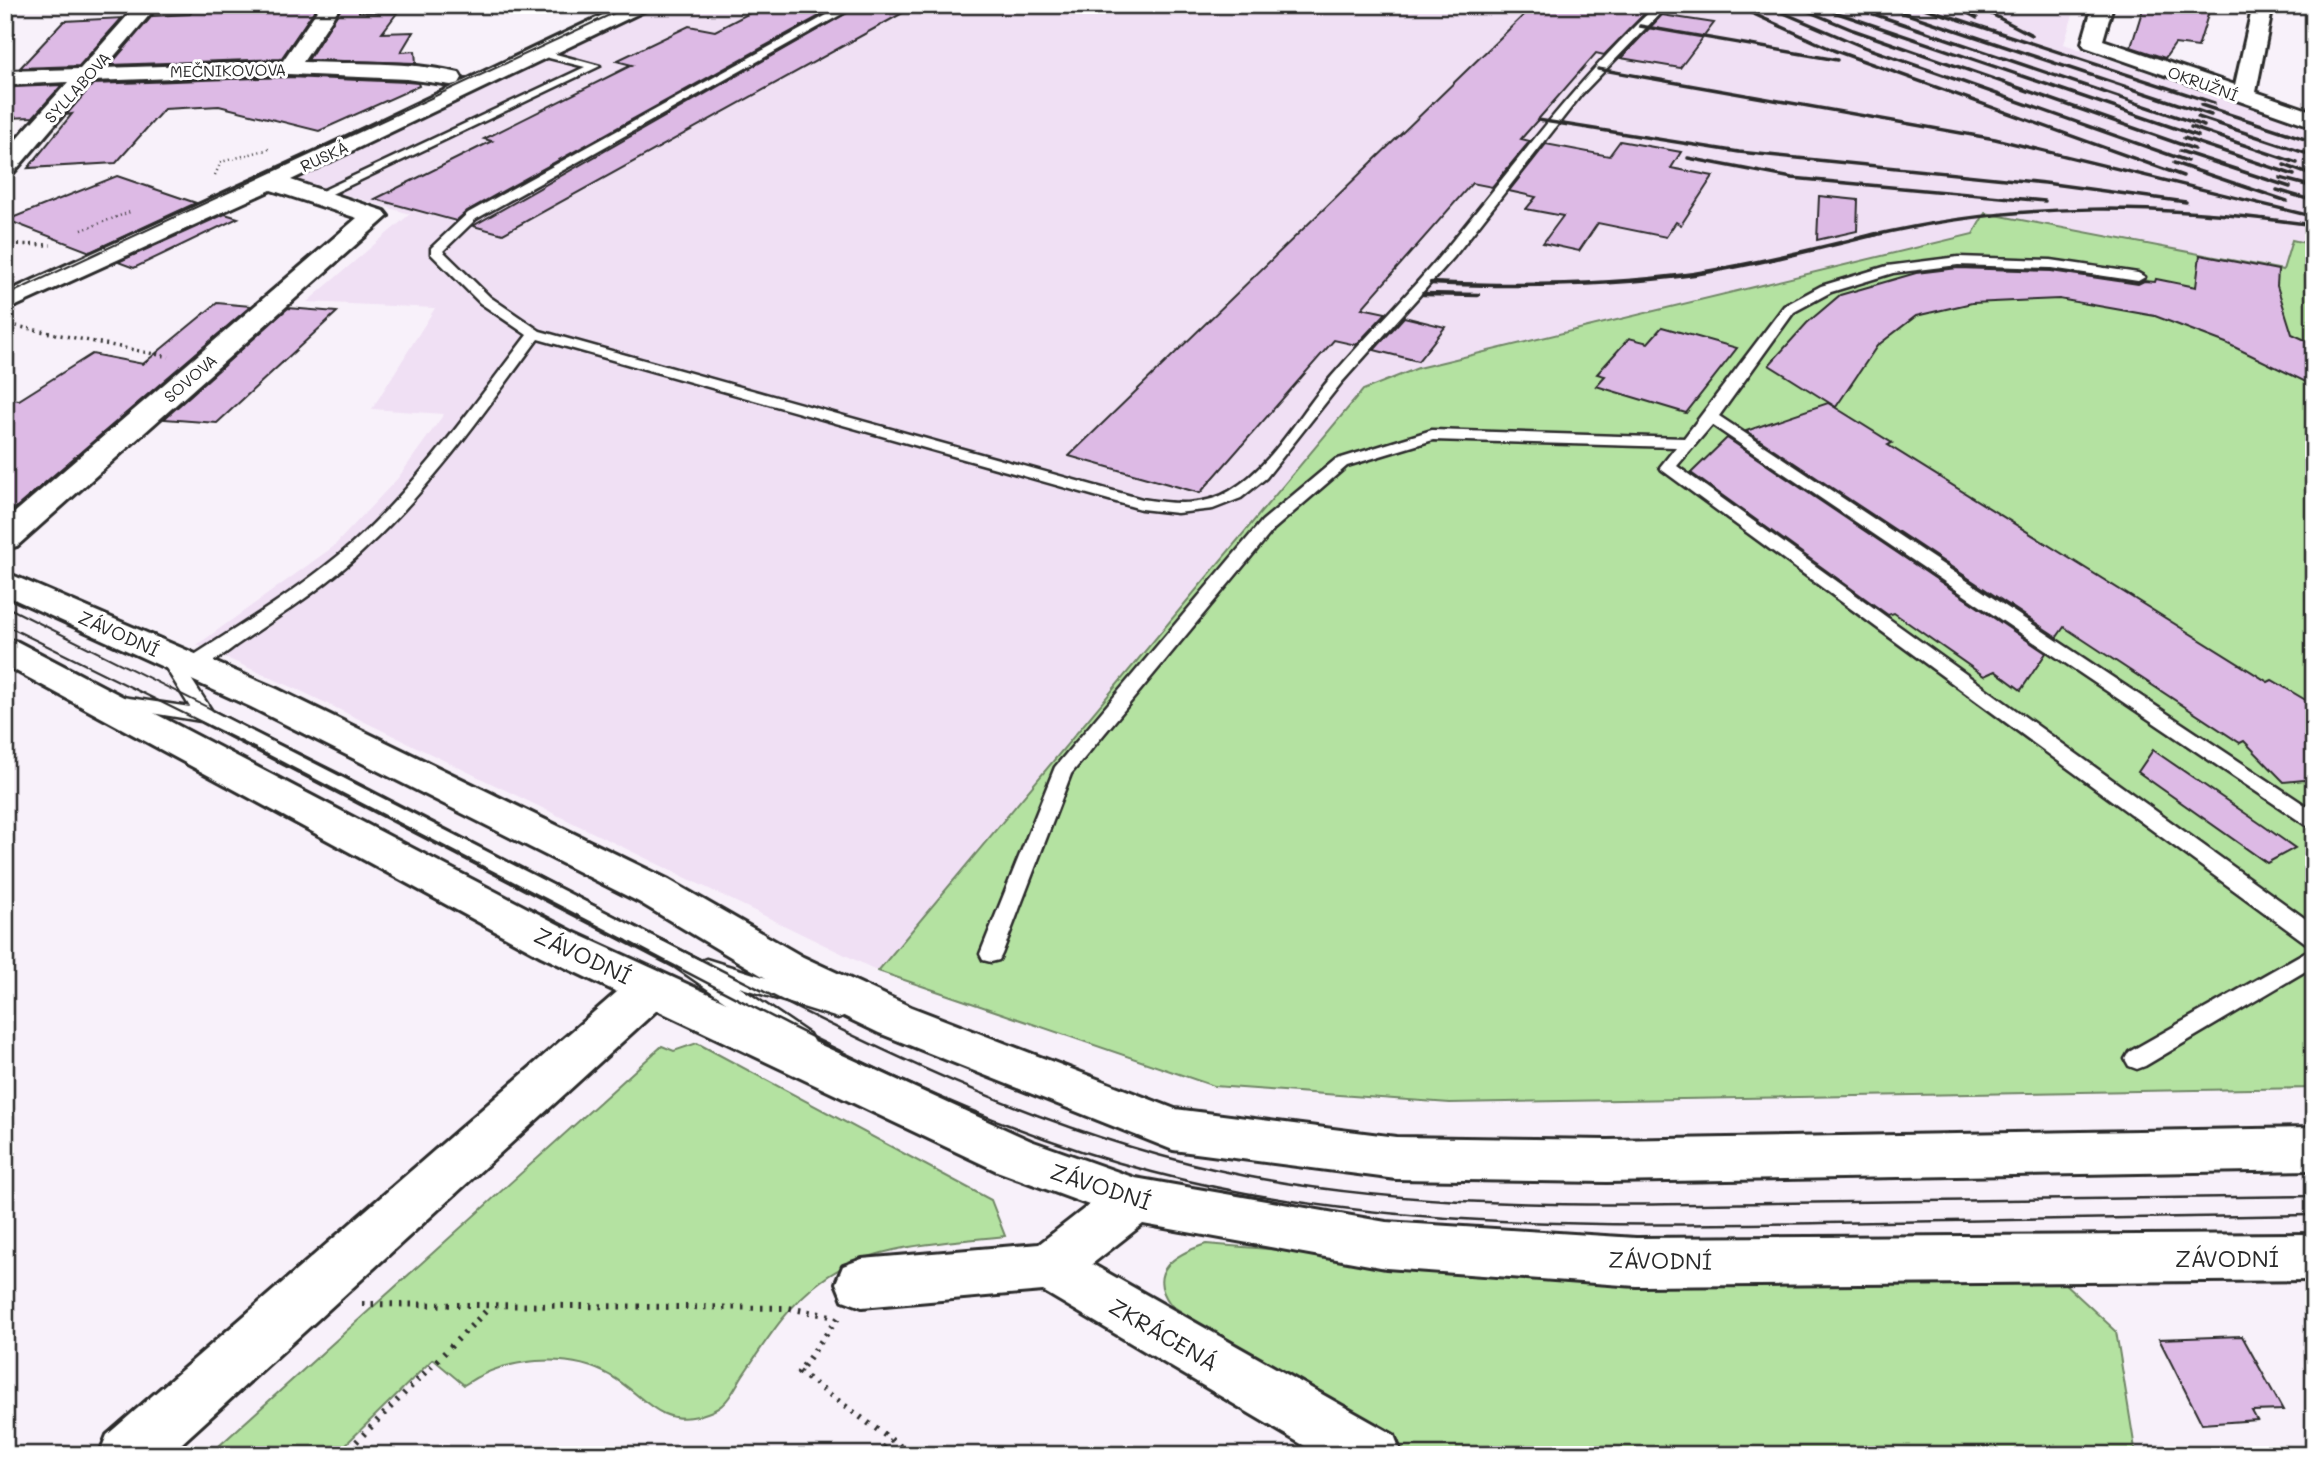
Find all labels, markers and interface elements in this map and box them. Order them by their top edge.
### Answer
street label: SYLLABOVA [39,47,115,127]
street label: MEČNIKOVOVA [170,58,286,82]
street label: OKRUŽNÍ [2165,61,2241,105]
street label: RUSKÁ [297,136,351,176]
street label: SOVOVA [159,349,221,407]
street label: ZÁVODNÍ [75,604,163,662]
street label: ZÁVODNÍ [530,919,636,991]
street label: ZÁVODNÍ [1047,1156,1155,1216]
street label: ZÁVODNÍ [2175,1243,2279,1273]
street label: ZÁVODNÍ [1608,1244,1712,1276]
street label: ZKRÁCENÁ [1104,1291,1224,1377]

